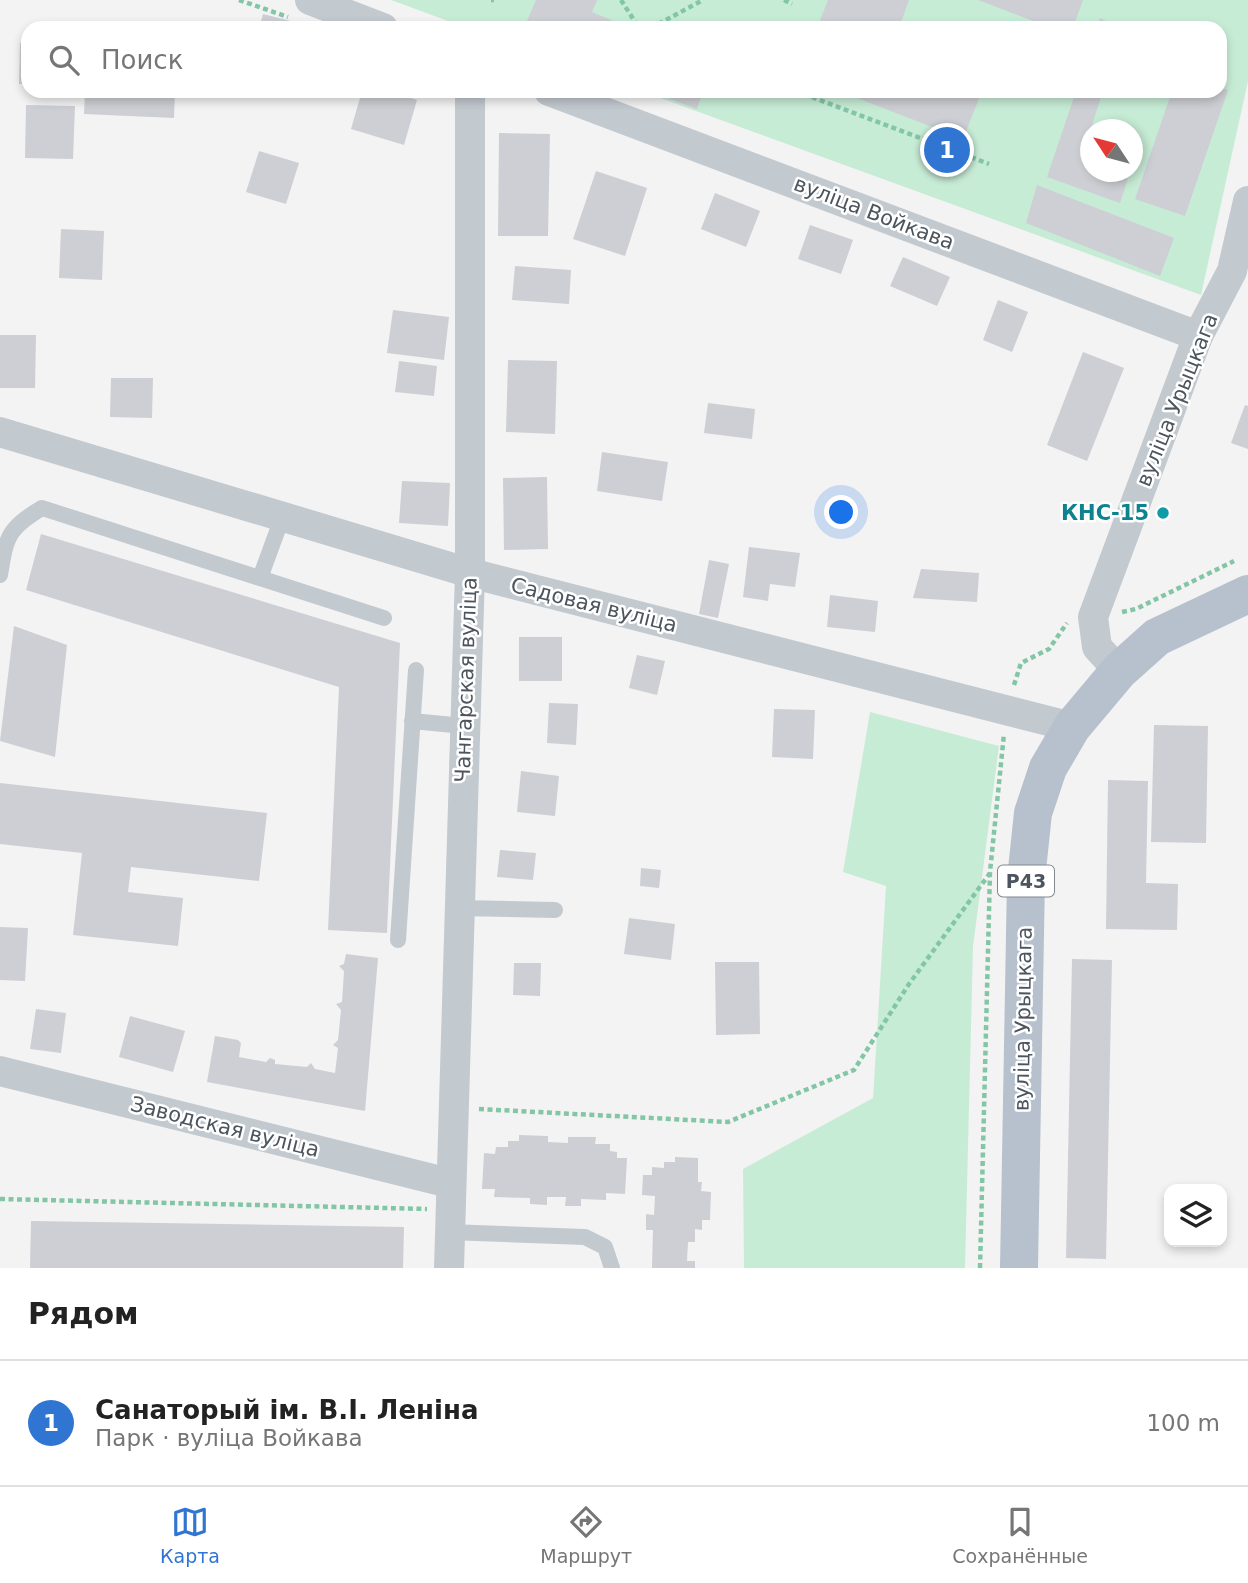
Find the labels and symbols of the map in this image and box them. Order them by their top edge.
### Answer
north arrow [1080,119,1143,182]
pin: 1 [924,124,970,176]
street label: вуліца Войкава [791,171,957,255]
street label: вуліца Урыцкага [1131,310,1223,490]
your location [824,495,858,529]
place label: КНС-15 [1061,501,1149,525]
marker: КНС-15 [1155,505,1171,521]
street label: Садовая вуліца [508,573,680,637]
street label: Чангарская вуліца [450,577,482,783]
road number: Р43 [998,866,1054,897]
street label: вуліца Урыцкага [1009,927,1037,1111]
street label: Заводская вуліца [128,1092,322,1162]

